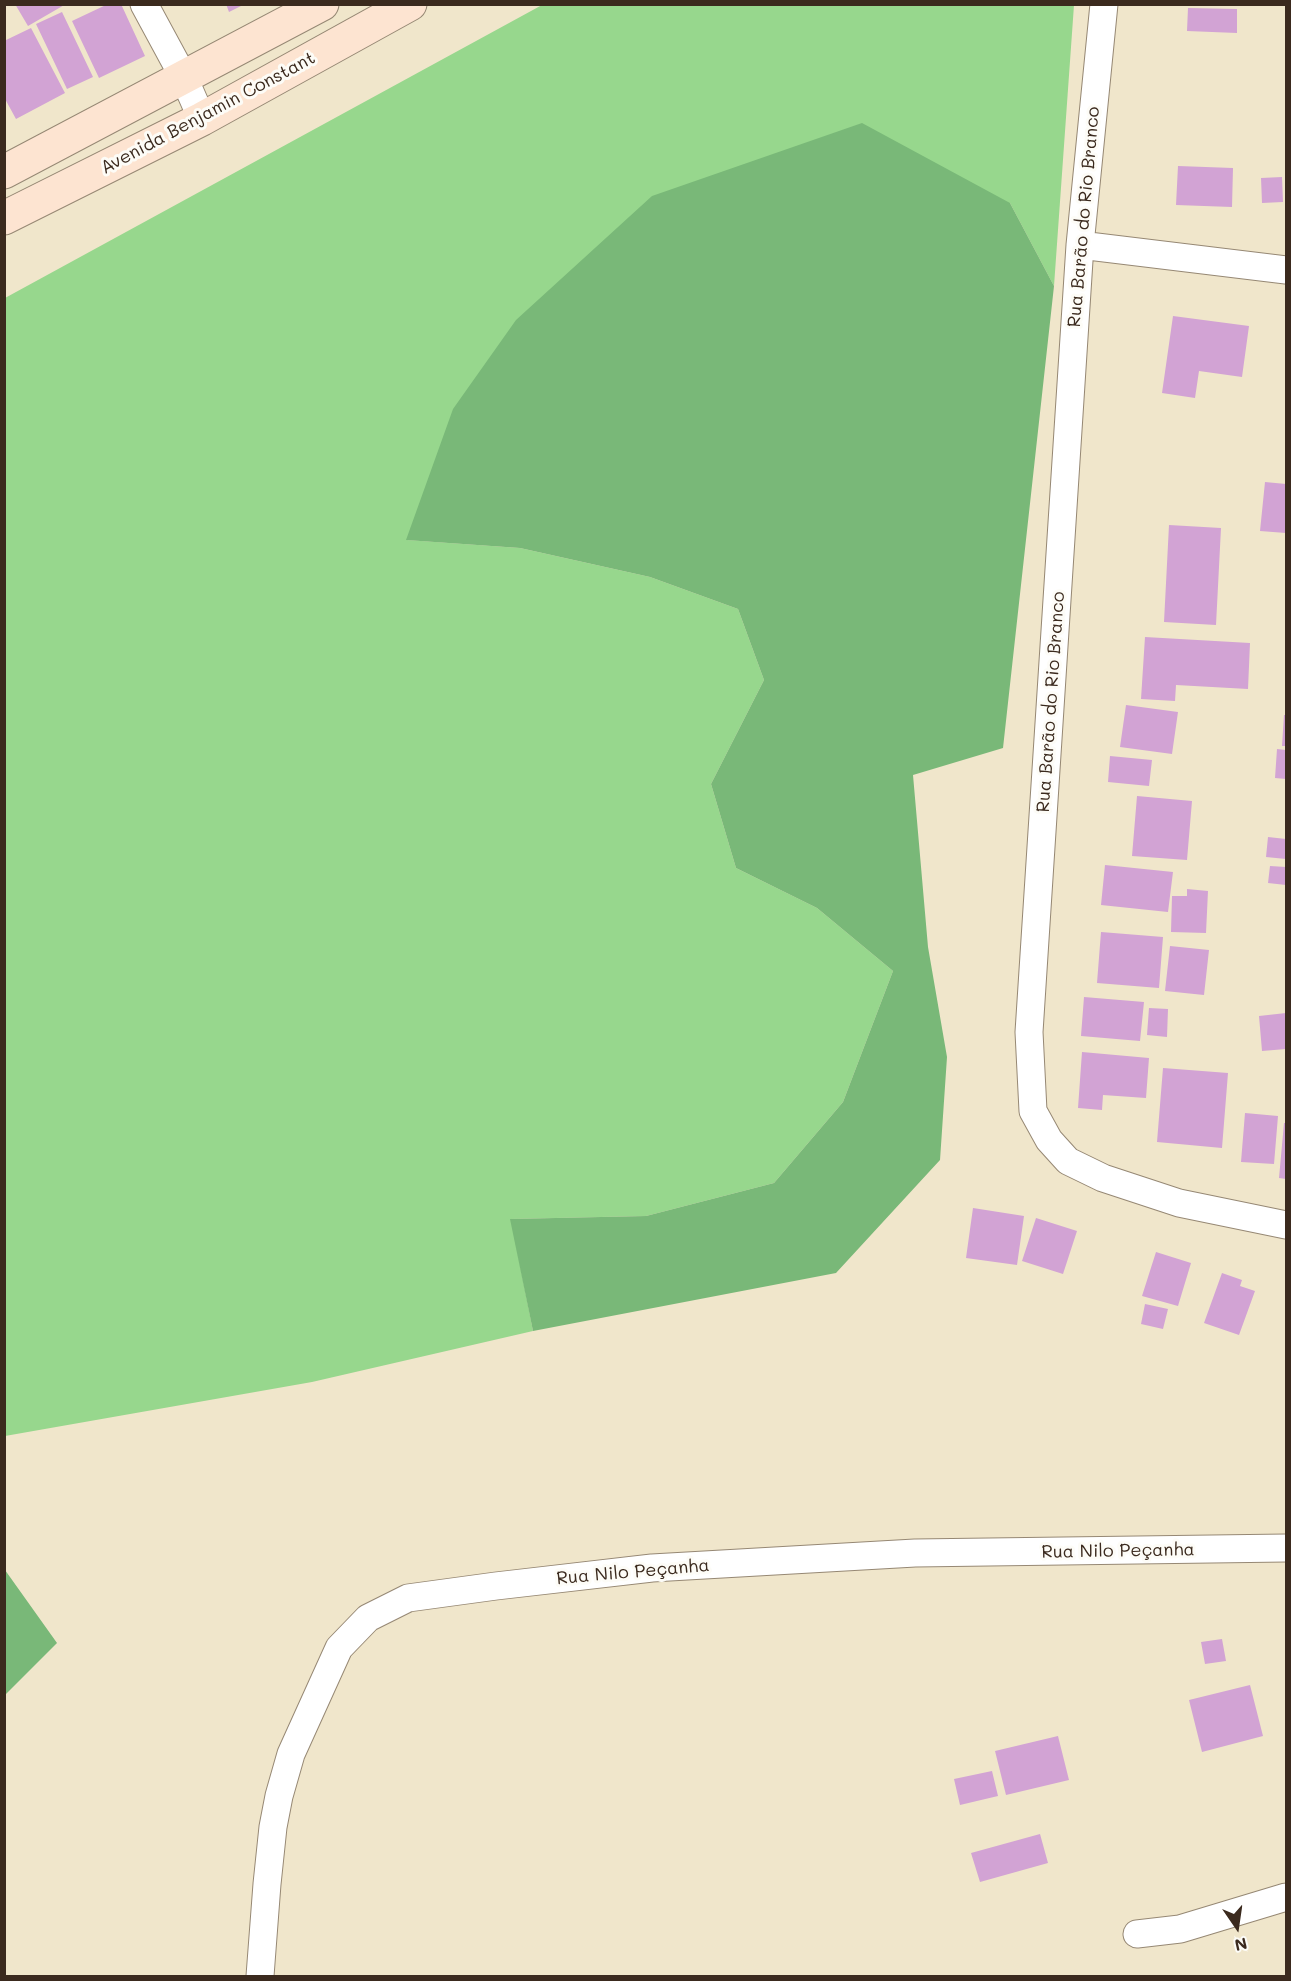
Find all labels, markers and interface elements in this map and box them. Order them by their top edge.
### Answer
street label: Avenida Benjamin Constant [97,47,319,179]
street label: Rua Barão do Rio Branco [1064,106,1104,328]
street label: Rua Barão do Rio Branco [1033,591,1069,813]
street label: Rua Nilo Peçanha [1041,1539,1195,1563]
street label: Rua Nilo Peçanha [556,1555,710,1589]
north arrow [1207,1897,1267,1957]
text: N [1233,1933,1249,1957]

